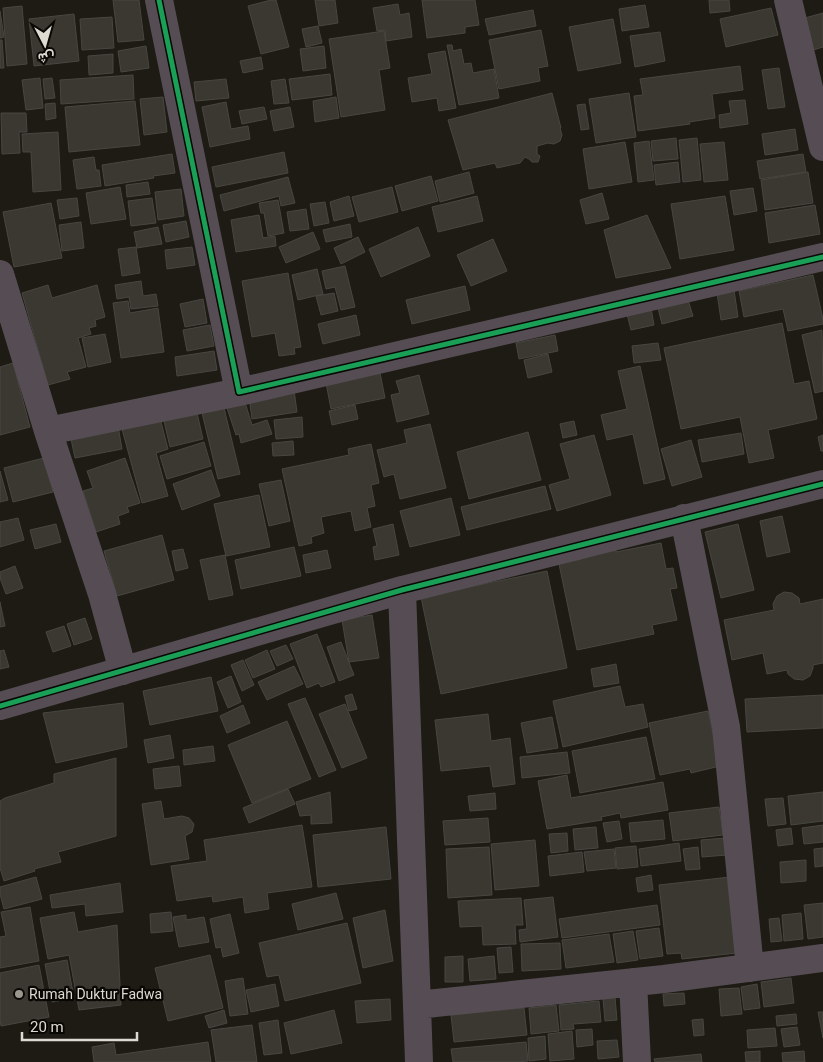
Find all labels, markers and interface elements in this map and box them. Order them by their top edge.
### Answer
north arrow [20,20,70,70]
text: ش [37,48,56,67]
place label: Rumah Duktur Fadwa [29,986,162,1002]
marker: Rumah Duktur Fadwa [13,988,25,1000]
scale bar [22,1010,138,1042]
text: 20 m [30,1018,64,1036]

